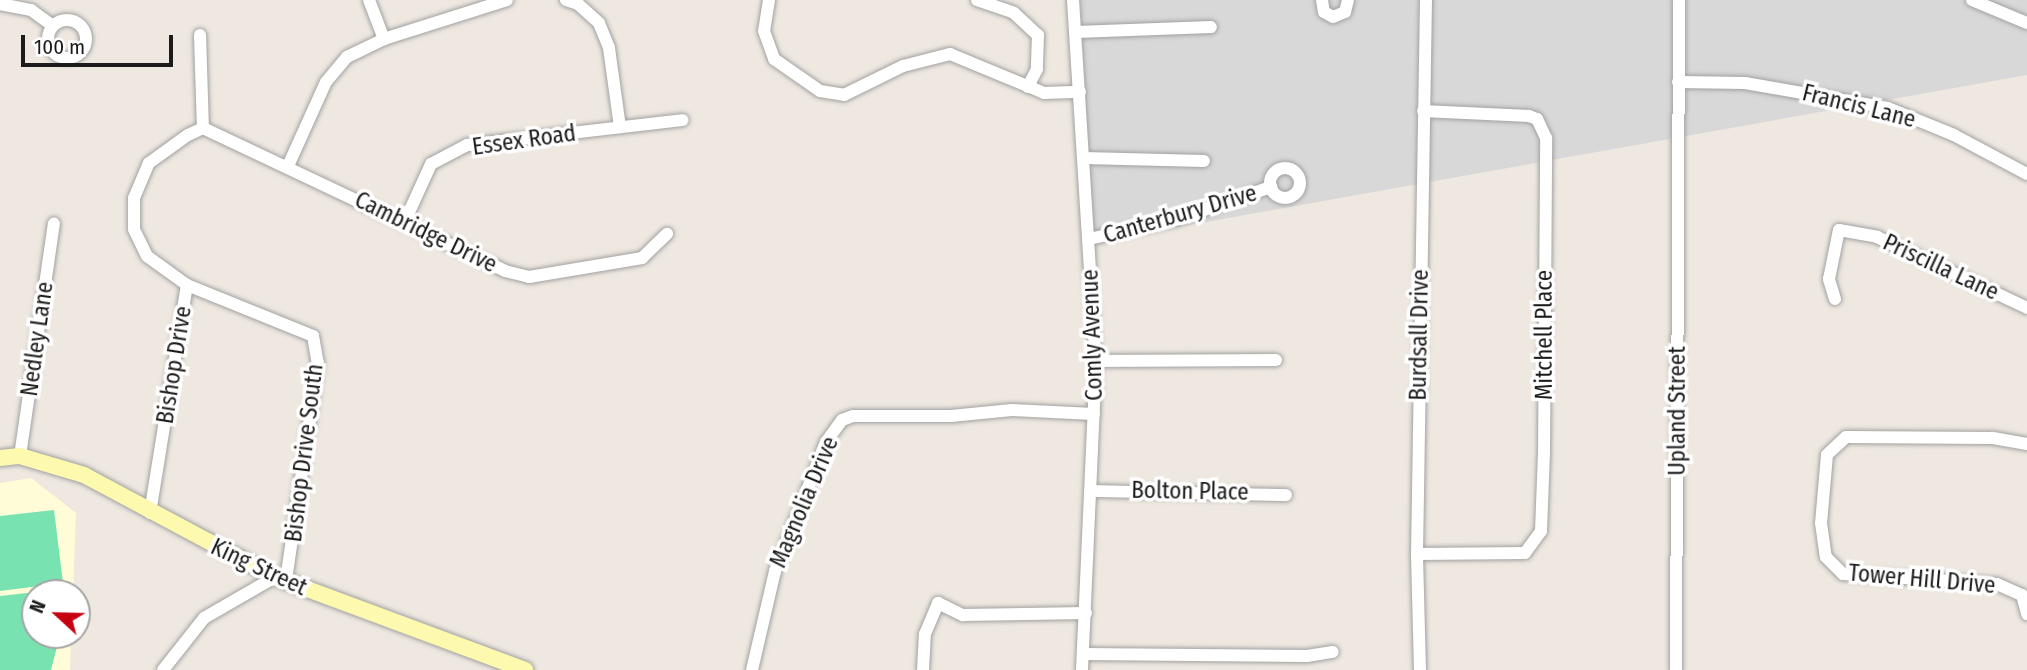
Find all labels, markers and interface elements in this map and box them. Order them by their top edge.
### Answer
scale bar [24,21,177,65]
text: 100 m [34,34,85,60]
street label: Francis Lane [1800,79,1918,133]
street label: Essex Road [470,119,578,161]
street label: Canterbury Drive [1100,179,1260,249]
street label: Cambridge Drive [350,186,502,278]
street label: Priscilla Lane [1879,228,2003,306]
street label: Comly Avenue [1076,269,1108,401]
street label: Burdsall Drive [1404,269,1434,401]
street label: Mitchell Place [1530,270,1558,400]
street label: Nedley Lane [15,280,59,398]
street label: Bishop Drive [151,304,197,426]
street label: Upland Street [1663,346,1691,476]
street label: Bishop Drive South [279,362,329,544]
street label: Magnolia Drive [764,432,844,572]
street label: Bolton Place [1131,476,1249,506]
street label: King Street [207,533,311,601]
street label: Tower Hill Drive [1847,559,1997,599]
north arrow [21,579,91,649]
text: N [25,597,51,616]

